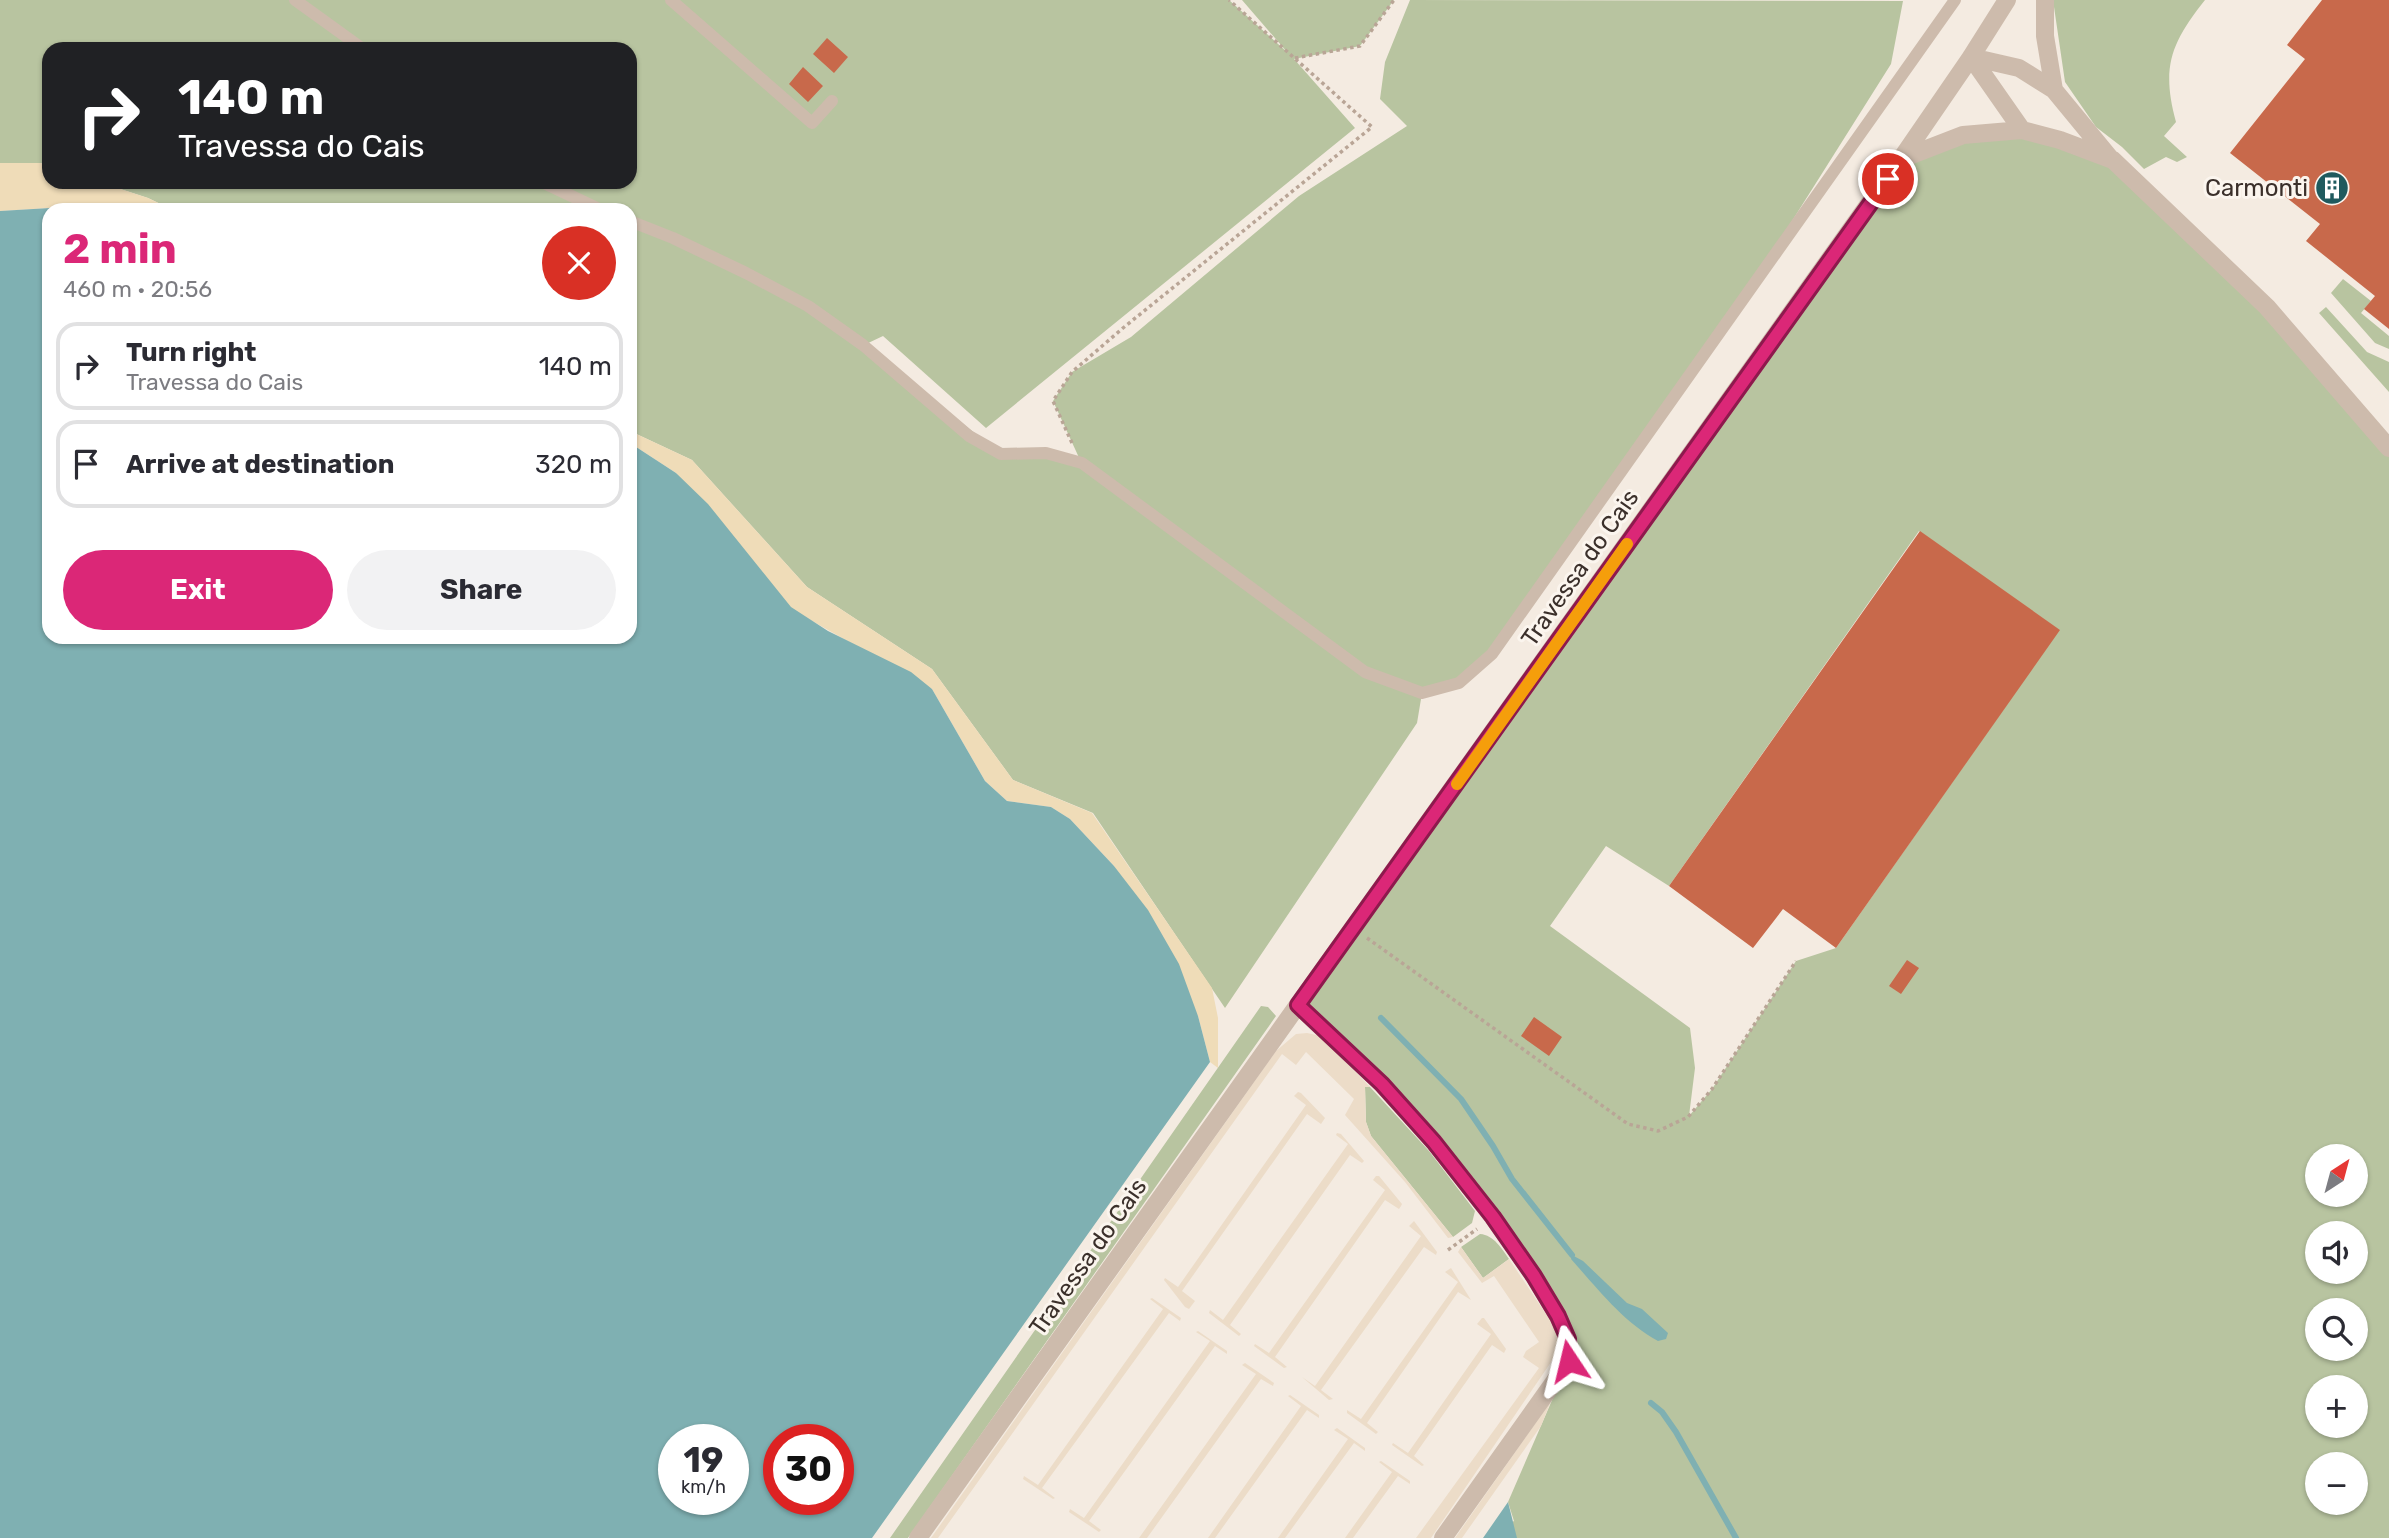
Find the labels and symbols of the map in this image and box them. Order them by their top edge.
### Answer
pin [1858,149,1918,209]
building icon: Carmonti [2313,169,2351,207]
place label: Carmonti [2205,174,2308,202]
street label: Travessa do Cais [1515,484,1645,652]
north arrow [2305,1144,2368,1208]
street label: Travessa do Cais [1023,1173,1153,1341]
position arrow [1532,1324,1606,1398]
speed limit sign: 30 [763,1424,854,1515]

